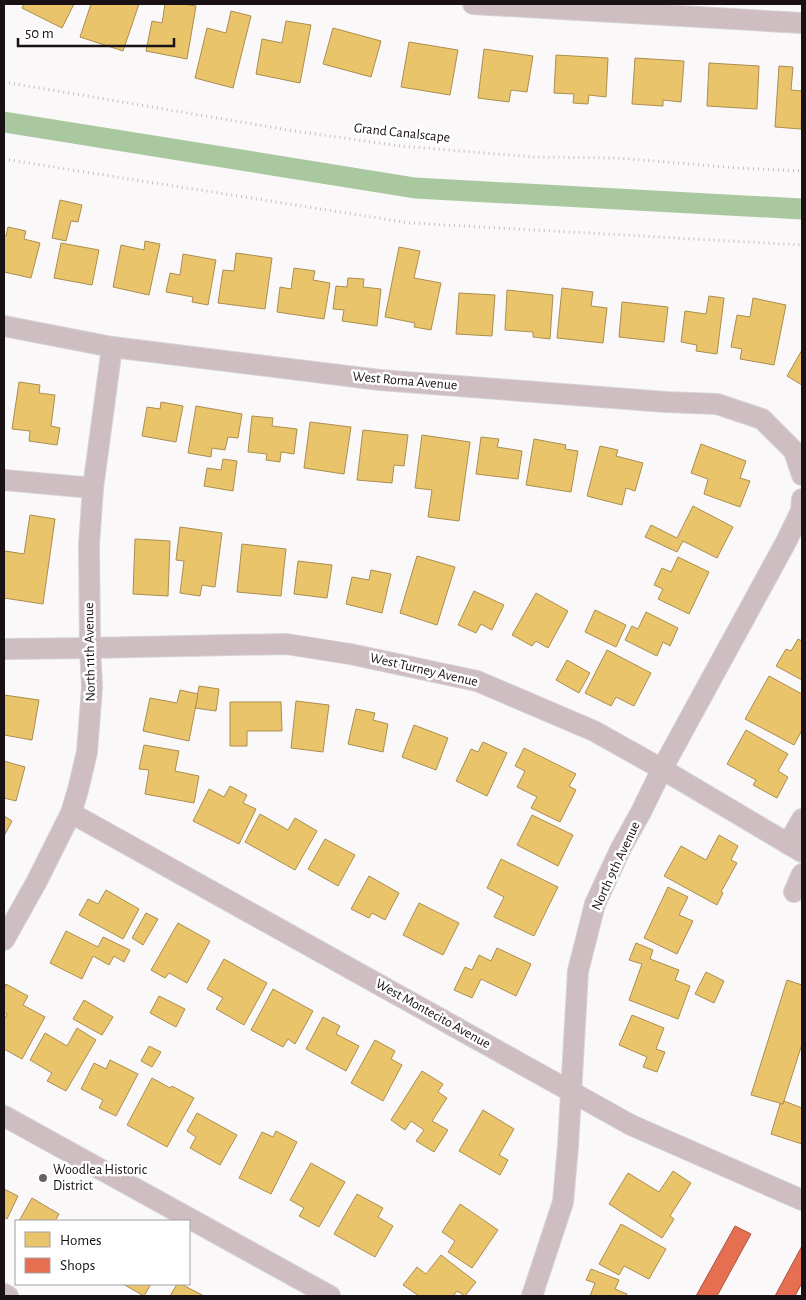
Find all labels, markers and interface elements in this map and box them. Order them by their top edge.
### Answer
scale bar [18,15,174,47]
text: 50 m [25,26,54,41]
street label: Grand Canalscape [353,121,451,145]
street label: West Roma Avenue [352,369,458,393]
street label: North 11th Avenue [82,602,98,702]
street label: West Turney Avenue [369,651,479,689]
street label: North 9th Avenue [589,820,643,912]
street label: West Montecito Avenue [373,977,493,1051]
place label: Woodlea Historic District [53,1163,148,1193]
marker: Woodlea Historic District [37,1172,49,1184]
legend [15,1220,190,1285]
text: Homes [60,1233,102,1248]
text: Shops [60,1258,95,1273]

